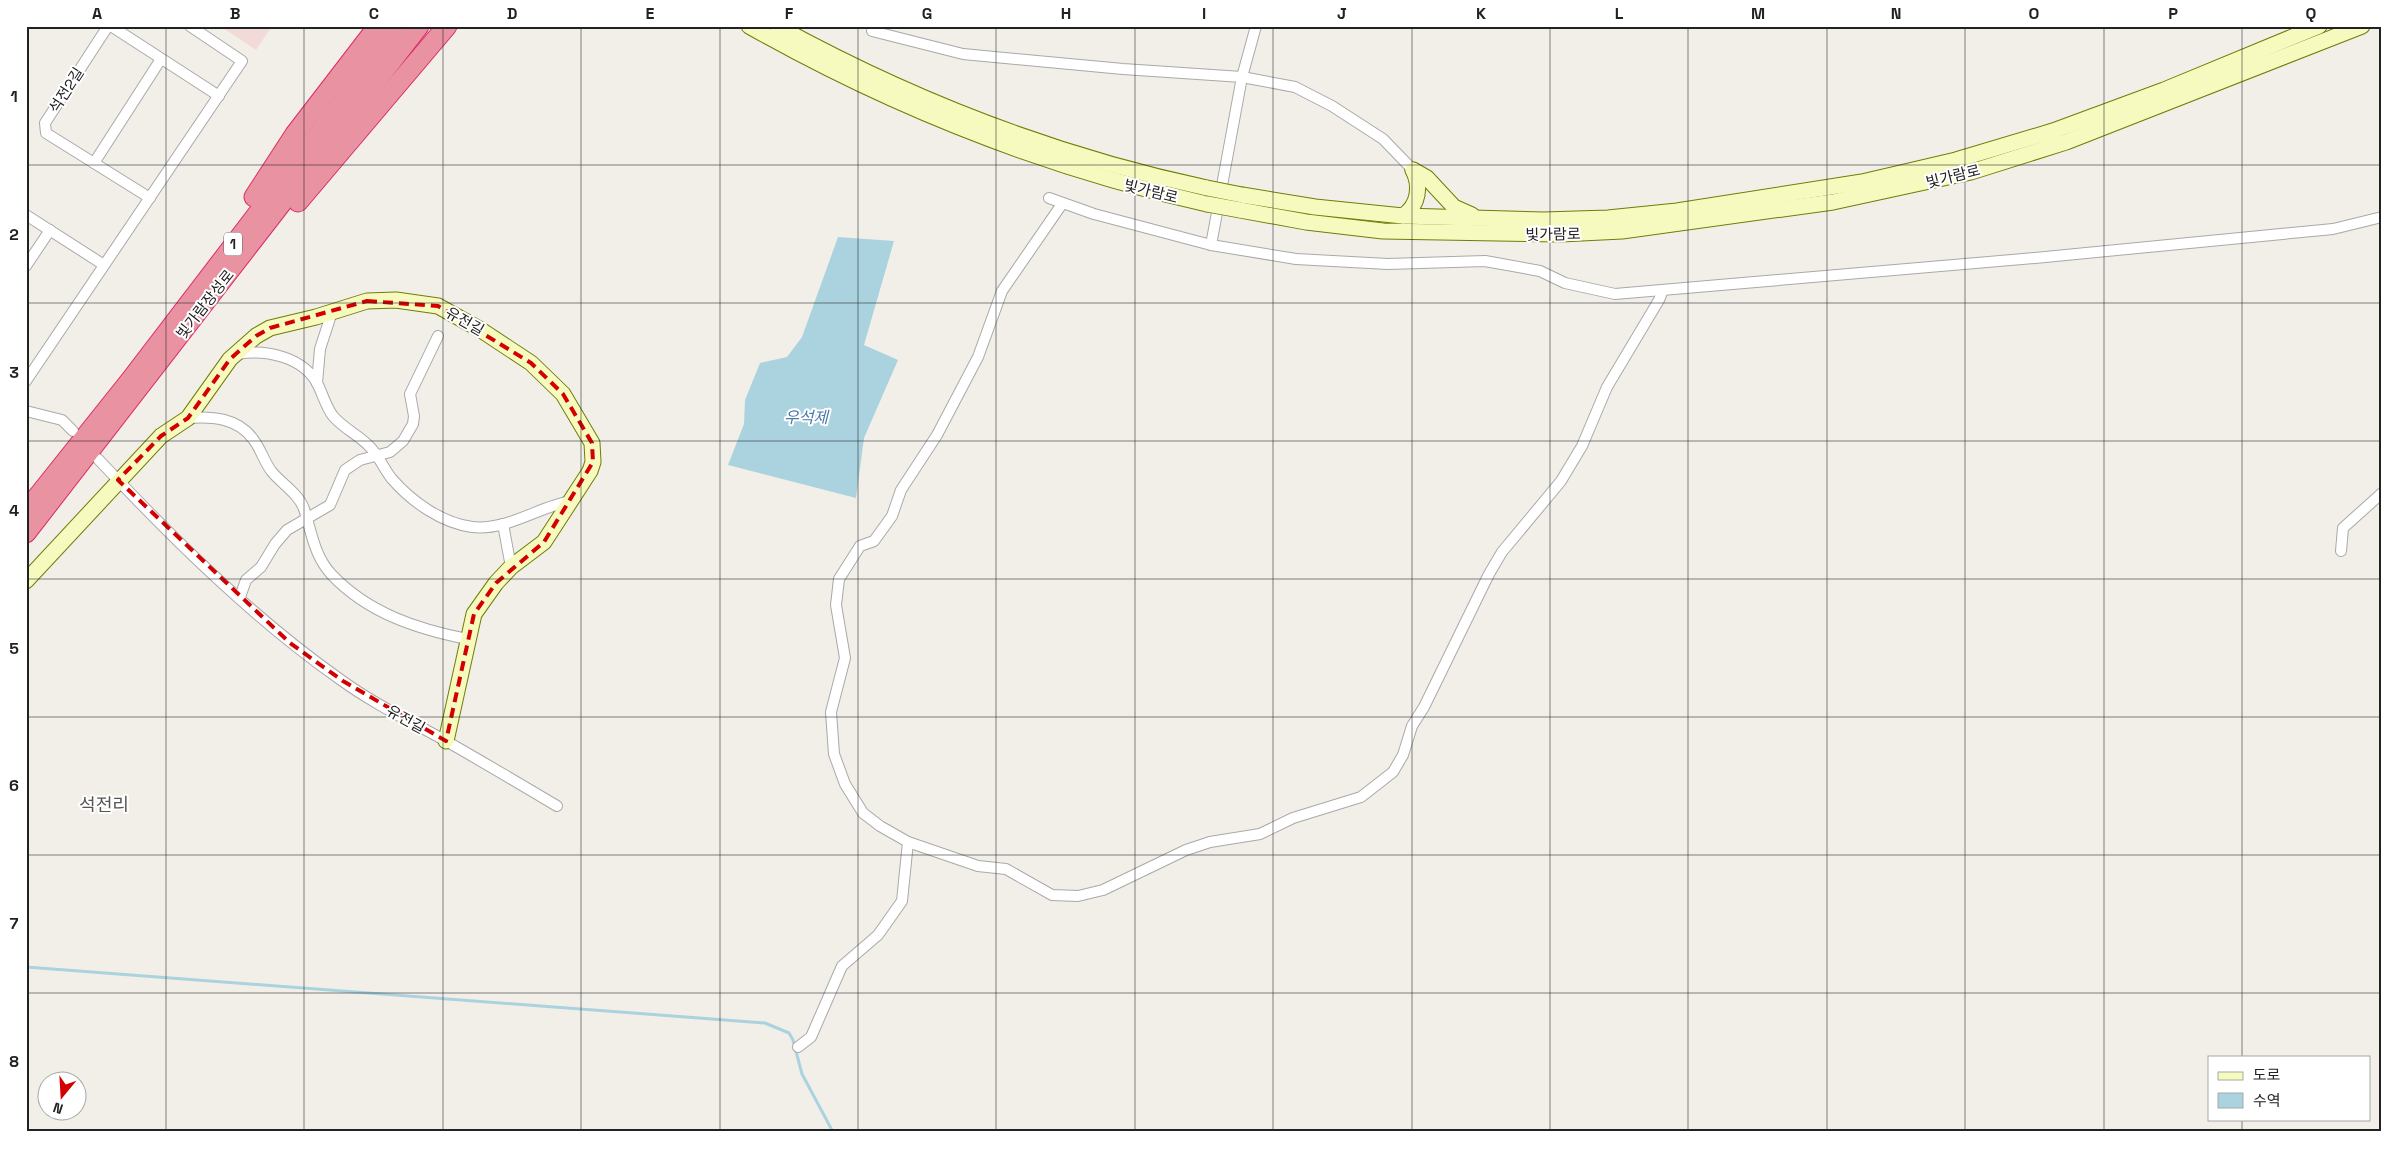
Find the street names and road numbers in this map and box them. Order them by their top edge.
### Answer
street label: 석전2길 [44,64,88,116]
street label: 빛가람로 [1924,160,1982,192]
street label: 빛가람로 [1122,175,1180,207]
street label: 빛가람로 [1525,224,1581,244]
road number: 1 [224,232,242,255]
street label: 빛가람장성로 [172,266,238,342]
street label: 유전길 [442,302,488,340]
street label: 유전길 [383,701,429,737]

